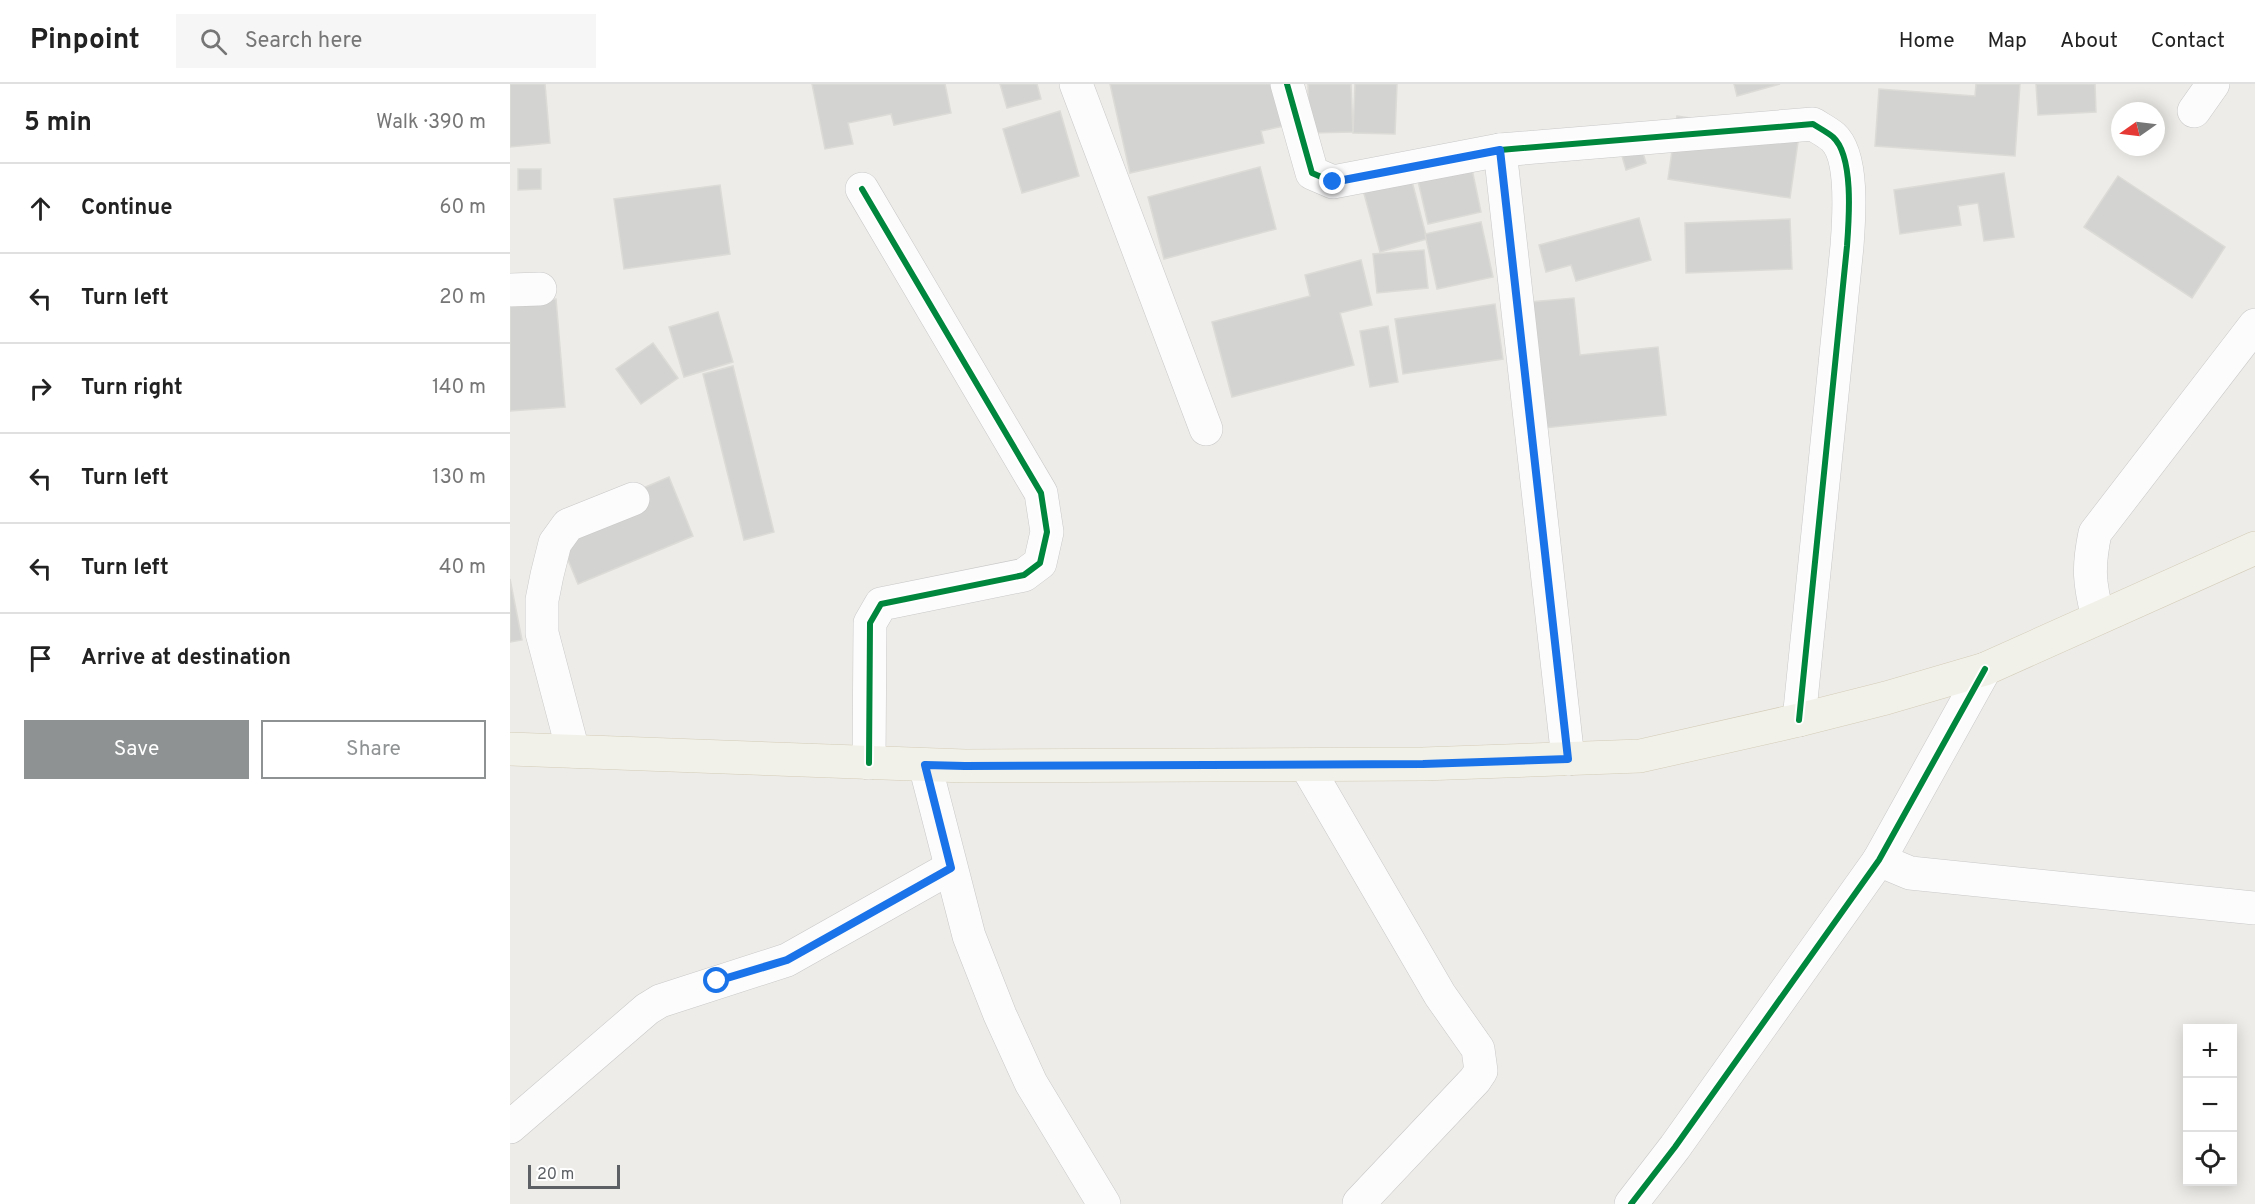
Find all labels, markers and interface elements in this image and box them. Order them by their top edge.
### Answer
search box [176,14,596,68]
text: Pinpoint [30,23,140,59]
icon: search [197,25,230,58]
text: Search here [245,28,362,55]
text: Home [1899,28,1955,55]
text: Map [1988,28,2027,55]
text: About [2060,28,2118,55]
text: Contact [2151,28,2225,55]
north arrow [2111,102,2165,156]
text: 5 min [24,107,92,140]
text: Walk · 390 m [376,110,486,136]
route end [1319,168,1345,194]
icon: ahead [24,192,57,225]
text: Continue [81,195,172,222]
text: 60 m [440,195,486,221]
icon: left [24,282,57,315]
text: Turn left [81,285,169,312]
text: 20 m [439,285,486,311]
icon: right [24,372,57,405]
text: Turn right [81,375,183,402]
text: 140 m [432,375,486,401]
icon: left [24,462,57,495]
text: Turn left [81,465,169,492]
text: 130 m [432,465,486,491]
icon: left [24,552,57,585]
text: Turn left [81,555,169,582]
text: 40 m [439,555,486,581]
icon: arrive [24,642,57,675]
text: Arrive at destination [81,645,291,672]
button: Save [24,720,249,779]
button: Share [261,720,486,779]
route start [703,967,729,993]
map controls [2183,1024,2237,1186]
button: + [2183,1024,2237,1078]
button: − [2183,1078,2237,1132]
button: locate [2183,1132,2237,1186]
scale bar [528,1162,620,1190]
text: 20 m [537,1165,574,1185]

